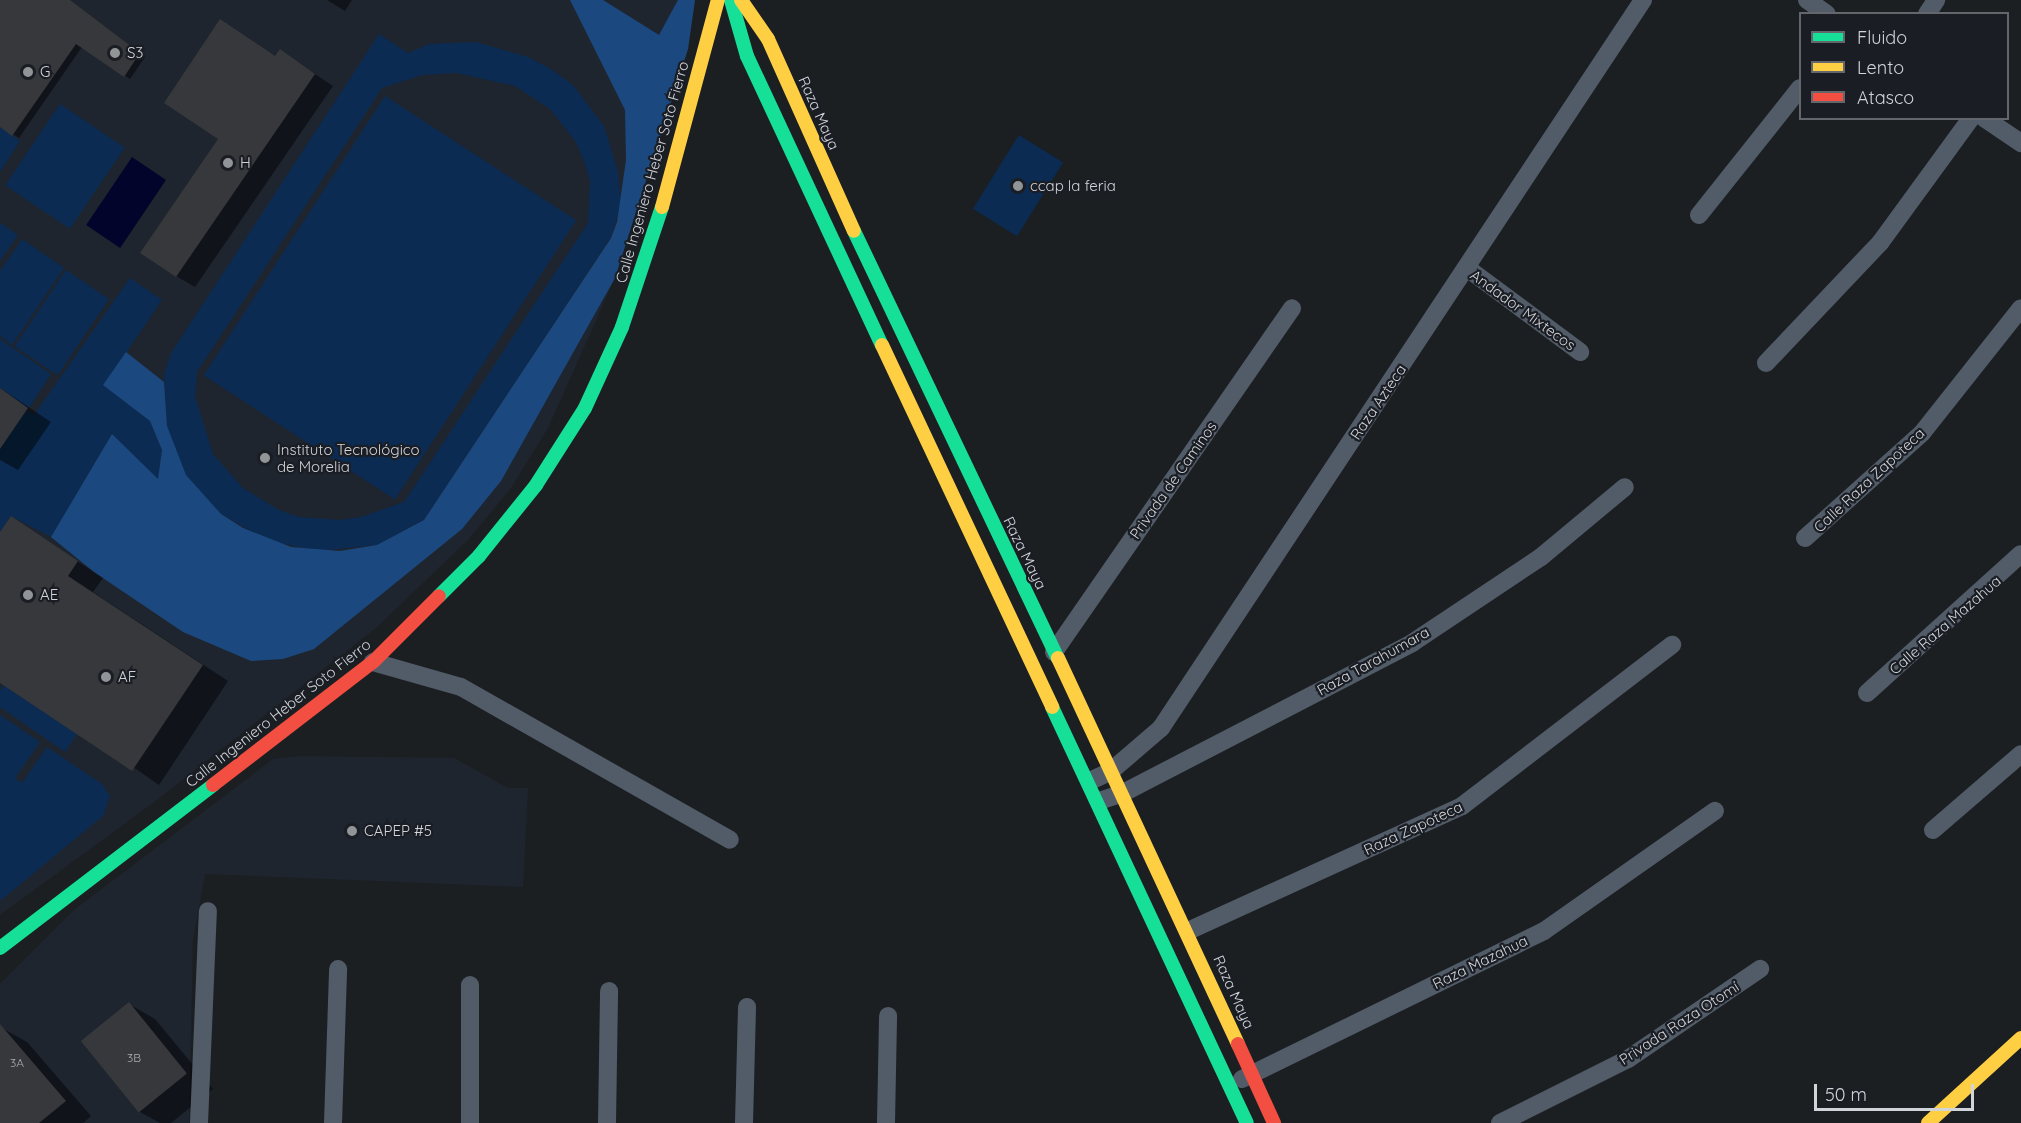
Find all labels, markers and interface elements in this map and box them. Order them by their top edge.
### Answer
legend [1799,12,2009,120]
text: Fluido [1857,26,1907,49]
place label: S3 [127,44,143,62]
marker: S3 [108,46,122,60]
text: Lento [1857,56,1904,79]
street label: Calle Ingeniero Heber Soto Fierro [612,59,692,285]
place label: G [40,63,50,81]
marker: G [21,65,35,79]
street label: Raza Maya [795,73,843,153]
text: Atasco [1857,86,1914,109]
place label: H [240,154,251,172]
marker: H [221,156,235,170]
place label: ccap la feria [1030,177,1116,195]
marker: ccap la feria [1011,179,1025,193]
street label: Andador Mixtecos [1467,266,1579,354]
street label: Raza Azteca [1346,361,1410,443]
street label: Privada de Caminos [1126,418,1220,542]
street label: Calle Raza Zapoteca [1810,424,1928,536]
place label: Instituto Tecnológico de Morelia [277,440,420,475]
marker: Instituto Tecnológico de Morelia [258,451,272,465]
street label: Raza Maya [1000,514,1050,592]
street label: Calle Raza Mazahua [1886,572,2004,678]
place label: AE [40,586,58,604]
marker: AE [21,588,35,602]
street label: Raza Tarahumara [1314,623,1432,699]
street label: Calle Ingeniero Heber Soto Fierro [182,635,374,791]
place label: AF [118,668,136,686]
marker: AF [99,670,113,684]
street label: Raza Zapoteca [1361,797,1465,859]
place label: CAPEP #5 [364,822,432,840]
marker: CAPEP #5 [345,824,359,838]
street label: Raza Mazahua [1430,931,1530,993]
street label: Raza Maya [1210,952,1258,1032]
street label: Privada Raza Otomí [1616,978,1742,1068]
house number: 3B [127,1051,141,1065]
house number: 3A [10,1056,24,1070]
scale bar [1817,1072,1978,1110]
text: 50 m [1825,1083,1867,1106]

